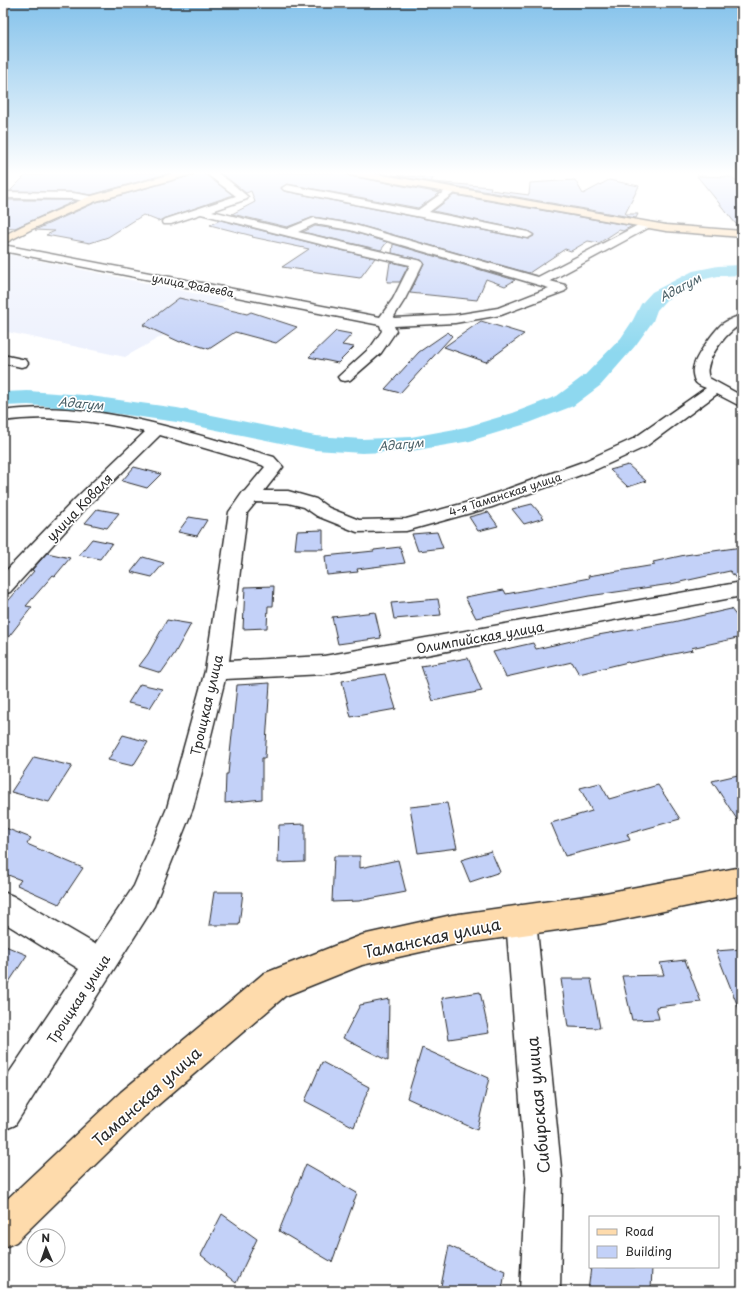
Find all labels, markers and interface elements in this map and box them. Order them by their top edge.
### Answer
water label: Адагум [656,268,704,306]
street label: улица Фадеева [150,269,236,301]
water label: Адагум [58,392,104,414]
water label: Адагум [378,433,424,455]
street label: 4-я Таманская улица [446,468,564,520]
street label: улица Коваля [42,469,116,545]
street label: Олимпийская улица [415,616,546,658]
street label: Троицкая улица [185,652,227,757]
street label: Таманская улица [361,911,503,963]
street label: Троицкая улица [42,950,115,1047]
street label: Сибирская улица [519,1036,555,1174]
street label: Таманская улица [86,1040,206,1152]
legend [589,1216,719,1268]
text: Road [625,1222,654,1240]
north arrow [26,1228,66,1268]
text: N [41,1229,51,1246]
text: Building [625,1242,672,1260]

